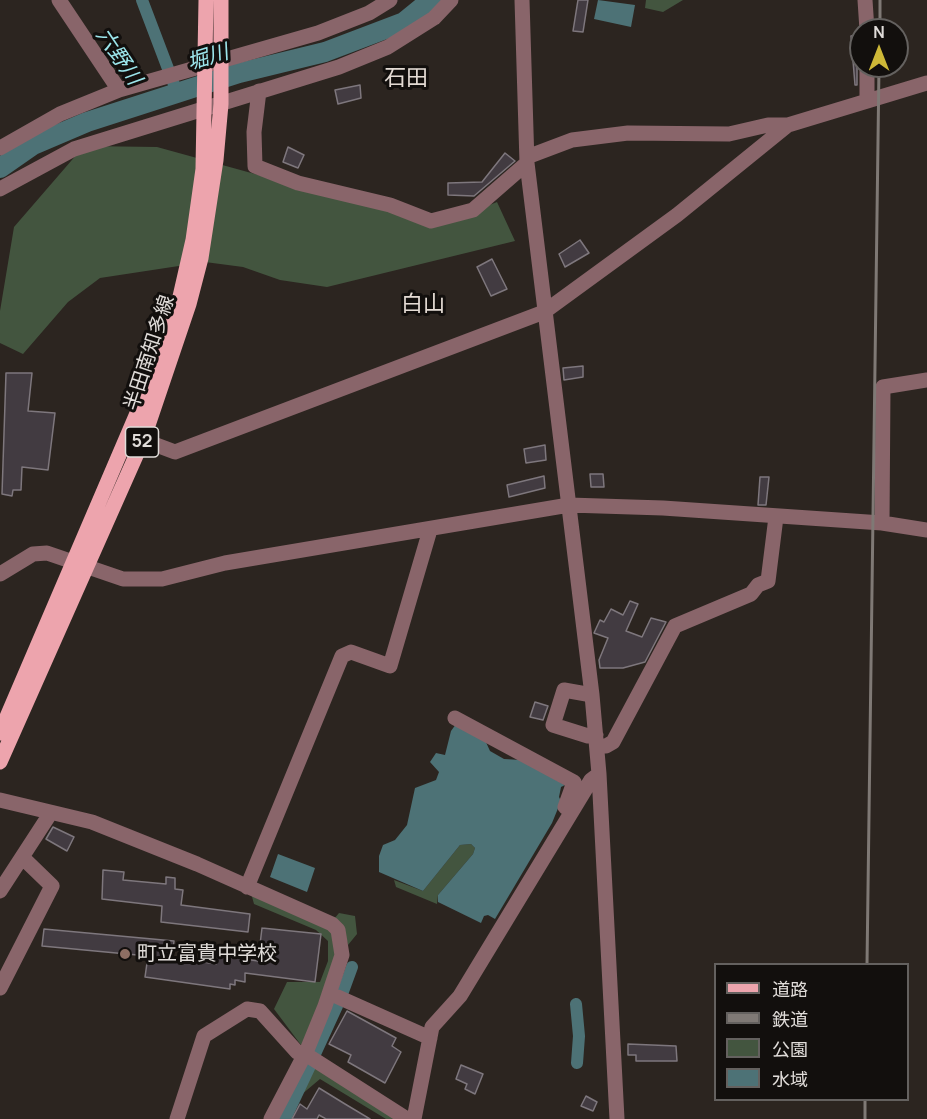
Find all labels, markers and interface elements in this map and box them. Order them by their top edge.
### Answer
north arrow [849,18,909,78]
text: N [873,21,885,43]
water label: 六野川 [90,24,146,90]
water label: 堀川 [184,40,232,76]
district label: 石田 [384,66,428,92]
street label: 半田南知多線 [120,292,180,414]
district label: 白山 [401,292,445,318]
road number: 52 [126,427,158,457]
place label: 町立富貴中学校 [137,942,277,966]
marker: 町立富貴中学校 [118,947,132,961]
legend [714,963,909,1101]
text: 道路 [772,977,808,1001]
text: 鉄道 [772,1007,808,1031]
text: 公園 [772,1037,808,1061]
text: 水域 [772,1067,808,1091]

